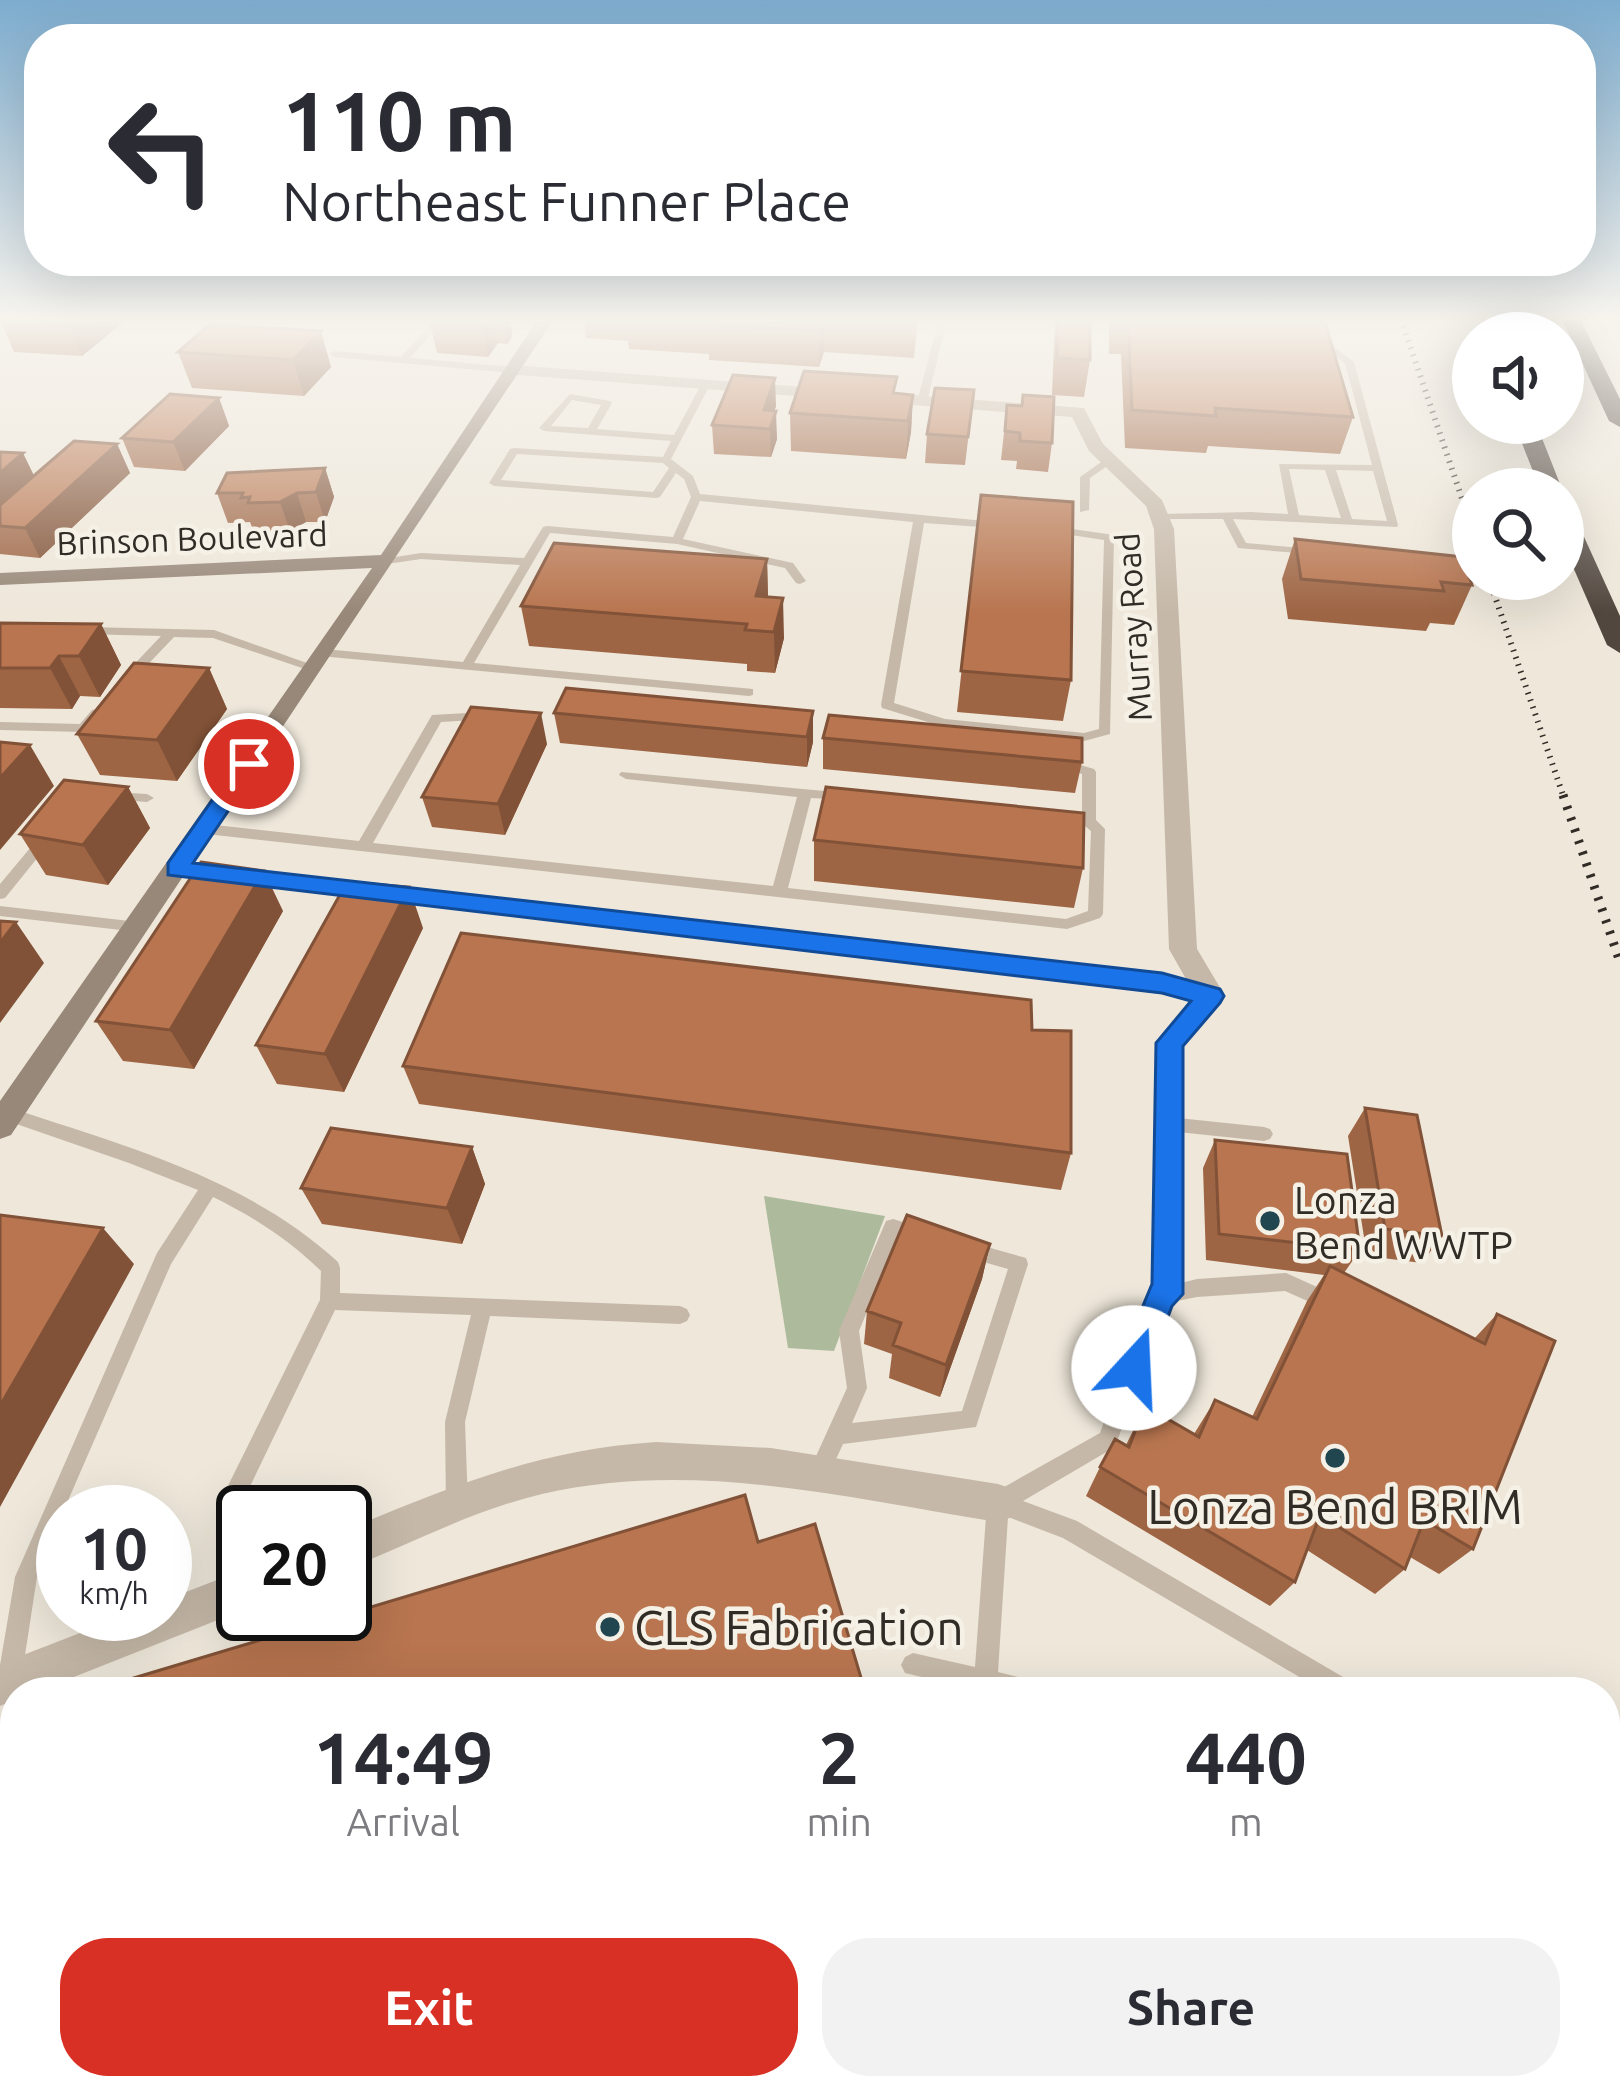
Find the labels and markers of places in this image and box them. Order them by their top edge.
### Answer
pin [198,713,300,815]
place label: Lonza Bend WWTP [1294,1178,1513,1266]
marker: Lonza Bend WWTP [1257,1208,1283,1234]
marker: Lonza Bend BRIM [1322,1445,1348,1471]
place label: Lonza Bend BRIM [1147,1479,1523,1533]
place label: CLS Fabrication [634,1600,964,1654]
marker: CLS Fabrication [597,1614,623,1640]

